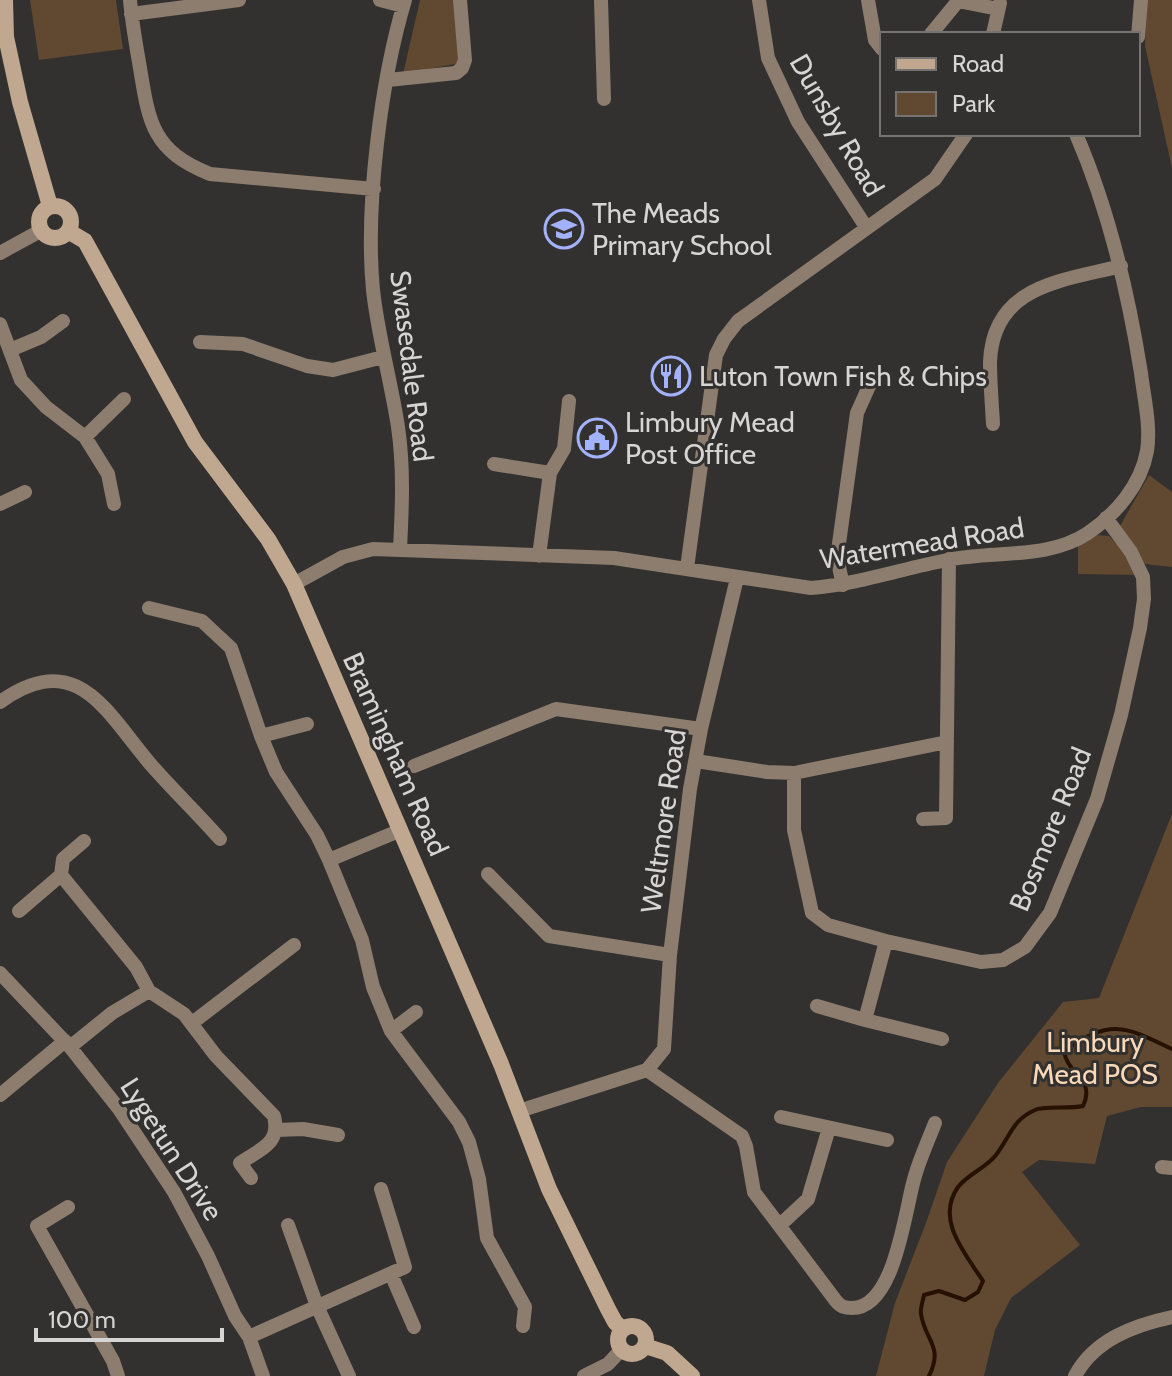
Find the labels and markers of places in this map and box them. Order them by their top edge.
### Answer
place label: The Meads Primary School [592,196,772,262]
school or university icon: The Meads Primary School [543,208,585,250]
restaurant icon: Luton Town Fish & Chips [650,355,692,397]
place label: Luton Town Fish & Chips [699,359,987,393]
place label: Limbury Mead Post Office [625,405,795,471]
public building icon: Limbury Mead Post Office [576,417,618,459]

